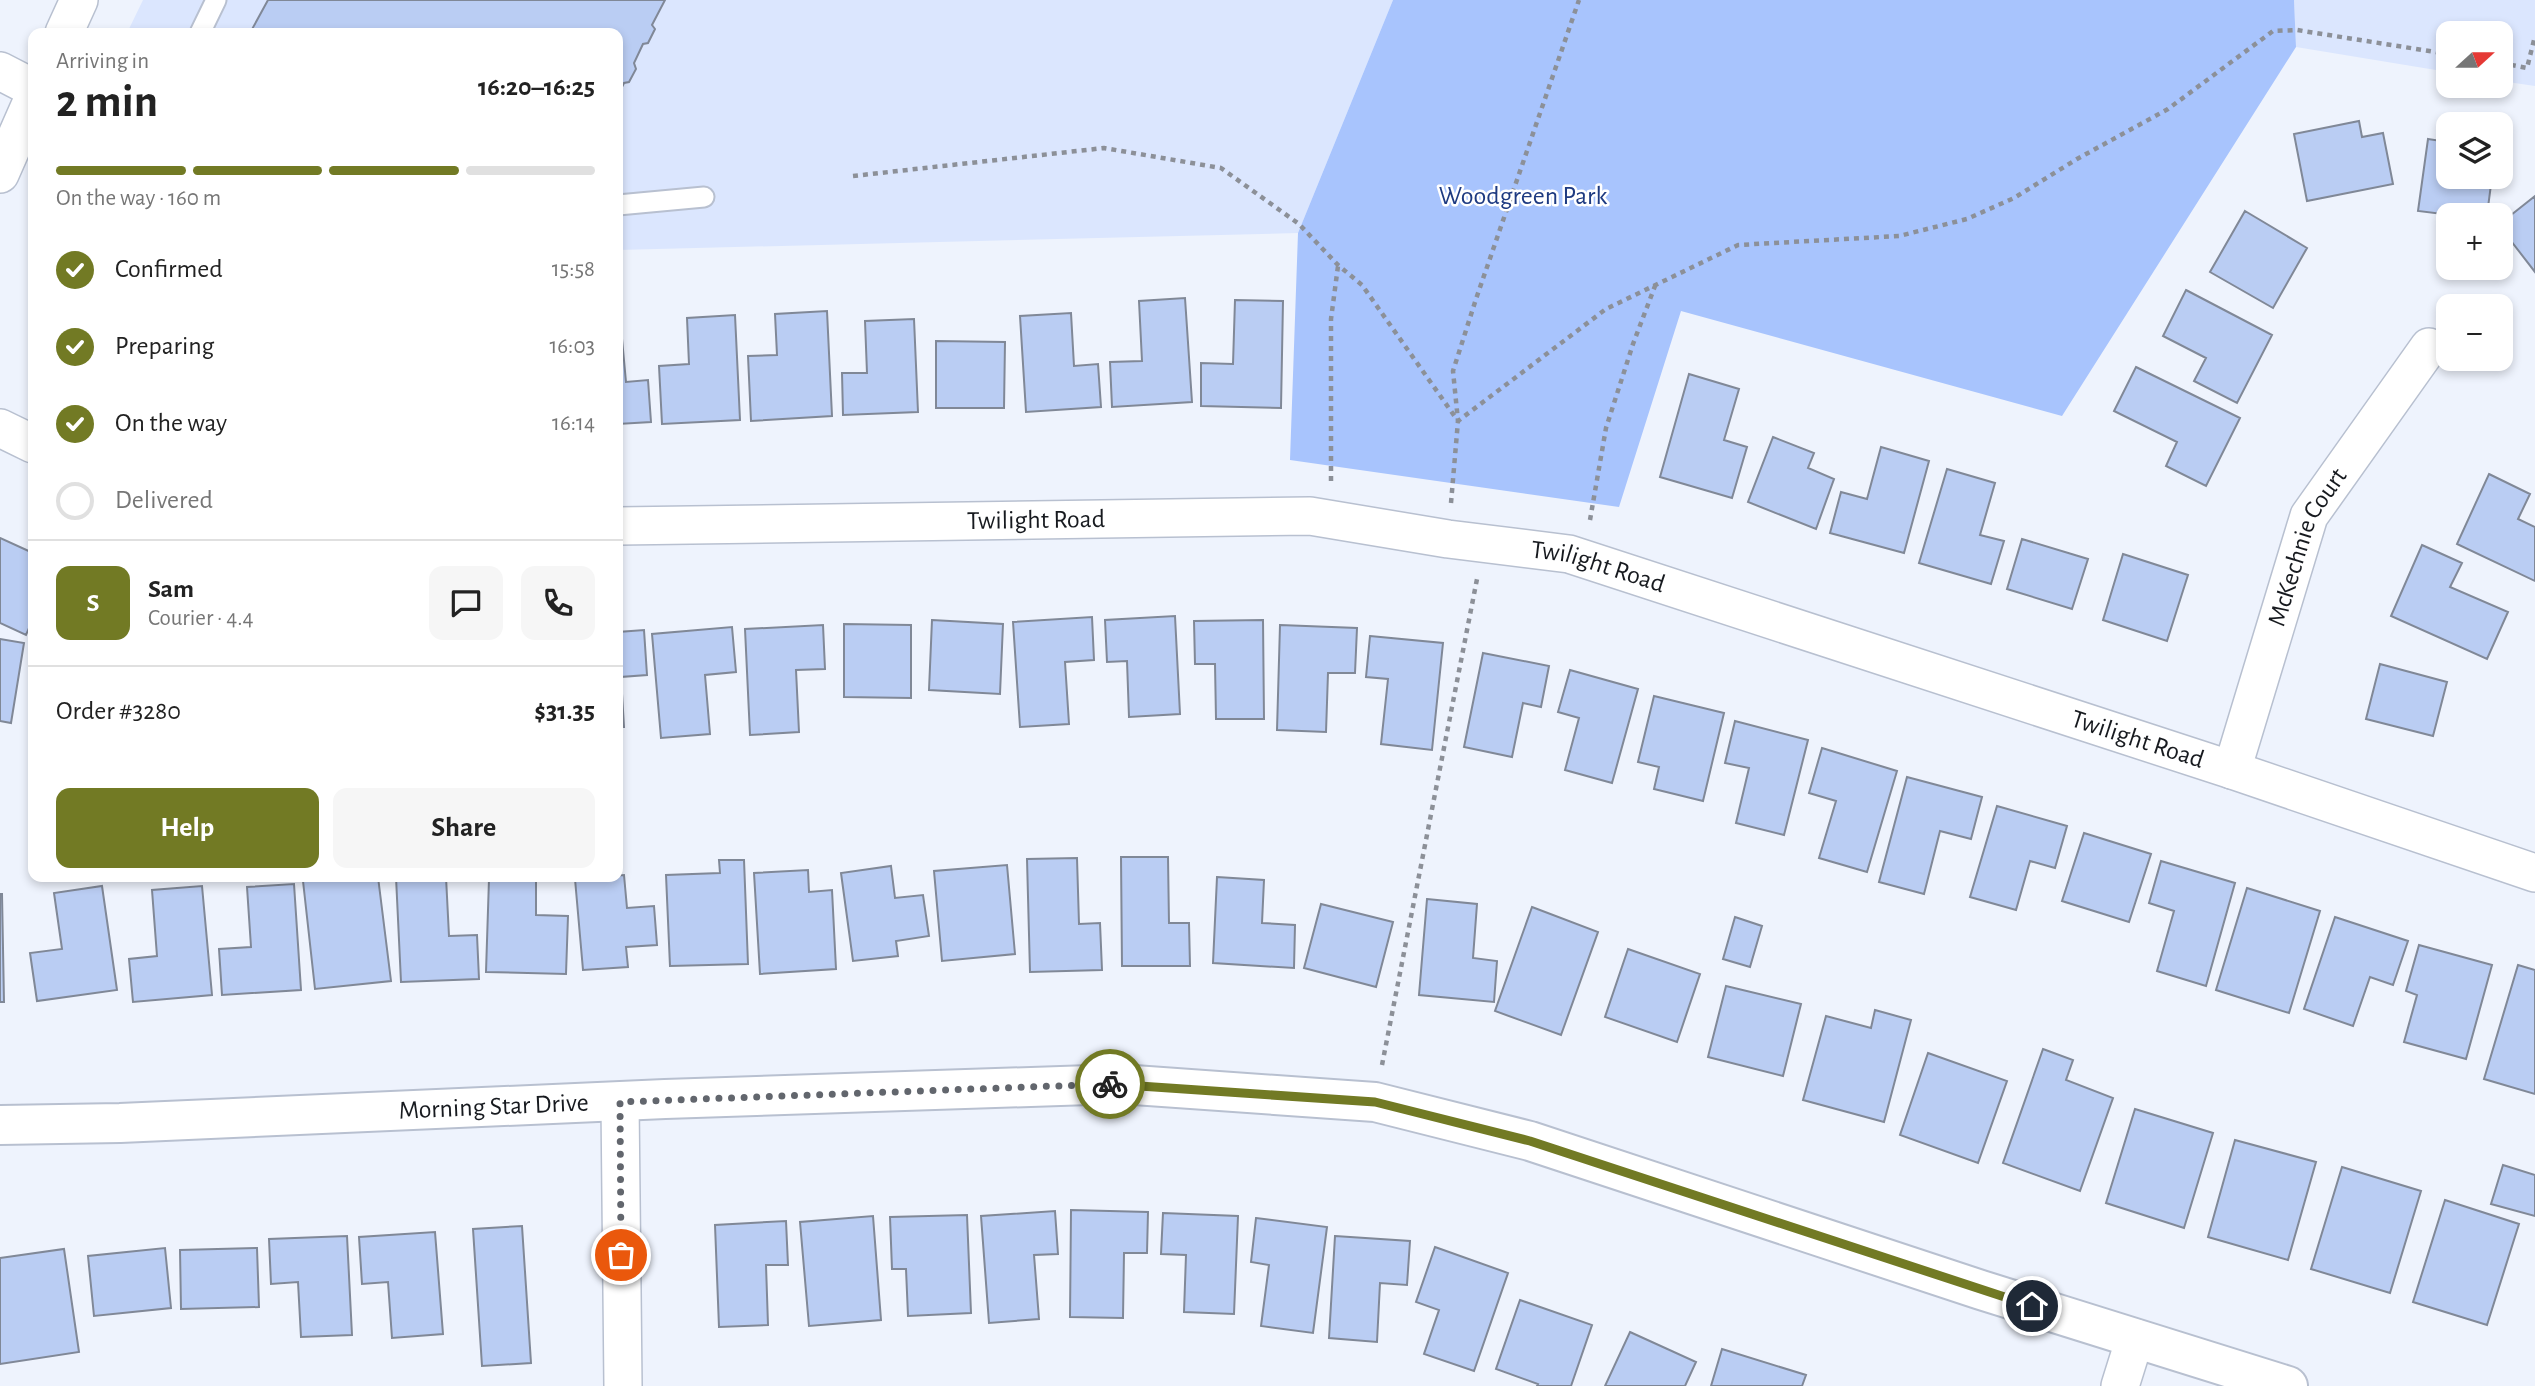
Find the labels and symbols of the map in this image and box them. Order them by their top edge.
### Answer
north arrow [2436,21,2513,98]
park label: Woodgreen Park [1439,183,1607,209]
street label: McKechnie Court [2263,463,2352,629]
street label: Twilight Road [967,506,1105,534]
street label: Twilight Road [1530,536,1668,597]
street label: Twilight Road [2068,706,2207,773]
courier [1075,1049,1145,1119]
street label: Morning Star Drive [398,1089,589,1124]
pin [591,1225,651,1285]
pin [2002,1276,2062,1336]

